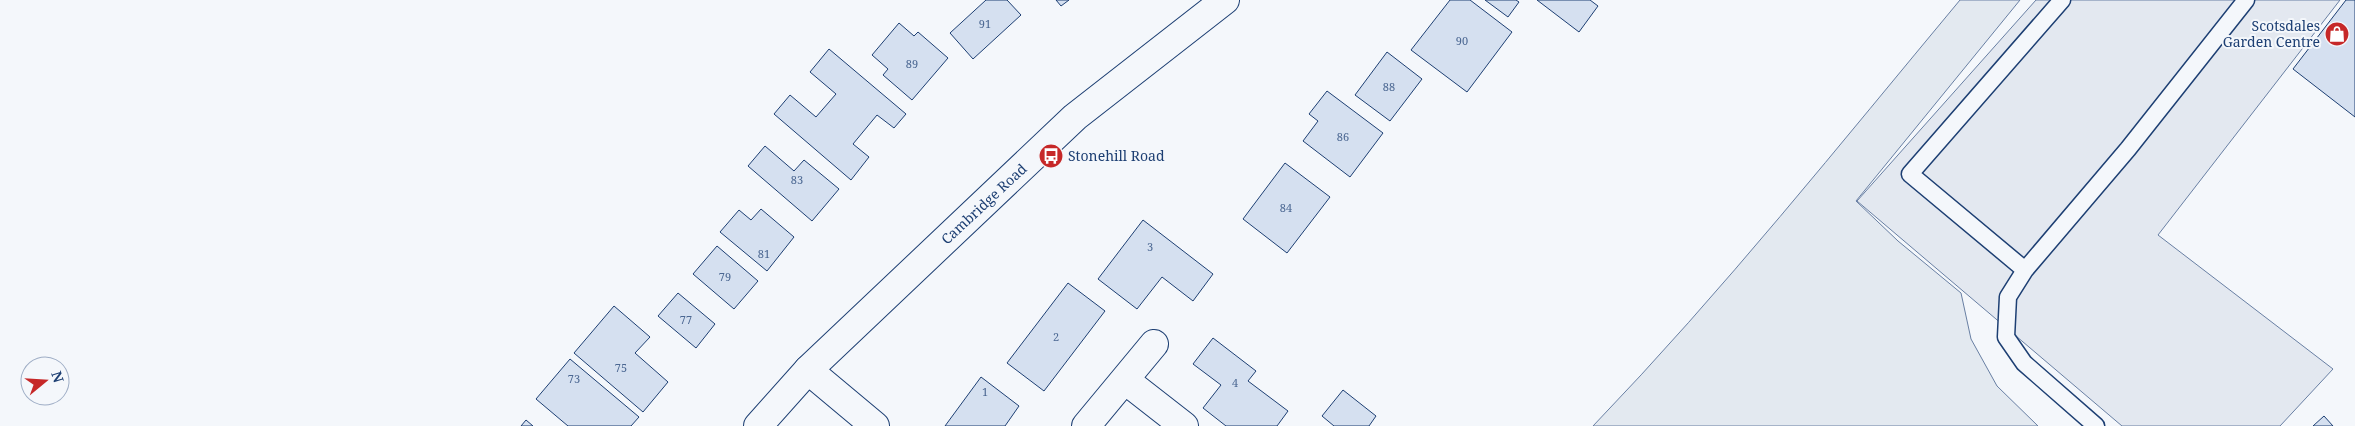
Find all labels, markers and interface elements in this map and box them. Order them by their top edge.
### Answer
house number: 91 [979,16,991,31]
place label: Scotsdales Garden Centre [2223,16,2320,51]
shop icon: Scotsdales Garden Centre [2324,21,2350,47]
house number: 90 [1456,33,1468,48]
house number: 89 [906,56,918,71]
house number: 88 [1383,79,1395,94]
house number: 86 [1337,129,1349,144]
bus stop icon: Stonehill Road [1038,143,1064,169]
place label: Stonehill Road [1068,146,1165,165]
street label: Cambridge Road [937,159,1031,248]
house number: 83 [791,172,803,187]
house number: 84 [1280,200,1292,215]
house number: 3 [1147,239,1153,254]
house number: 81 [758,246,770,261]
house number: 79 [719,269,731,284]
house number: 77 [680,312,692,327]
house number: 2 [1053,329,1059,344]
north arrow [20,356,70,406]
house number: 75 [615,360,627,375]
text: N [47,369,69,385]
house number: 73 [568,371,580,386]
house number: 4 [1232,375,1238,390]
house number: 1 [982,384,988,399]

